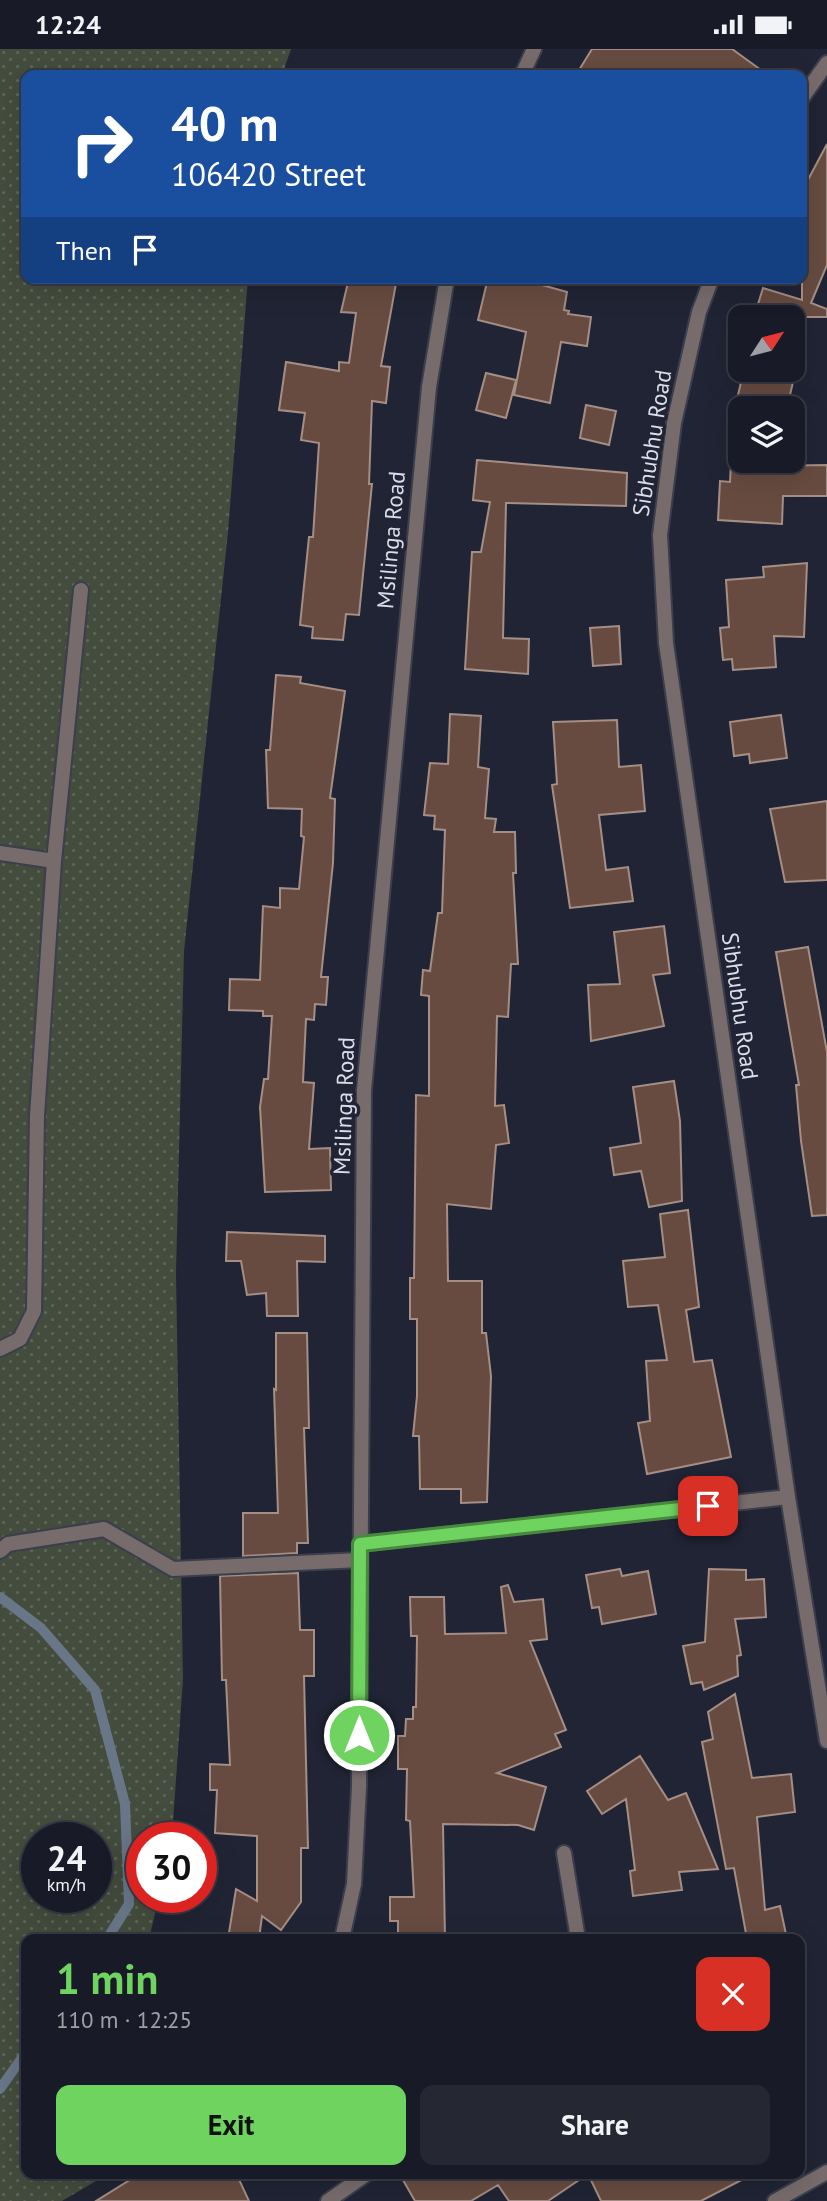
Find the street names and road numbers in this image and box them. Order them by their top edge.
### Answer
street label: Sibhubhu Road [626,368,677,518]
street label: Msilinga Road [370,470,411,610]
street label: Sibhubhu Road [716,931,765,1081]
street label: Msilinga Road [327,1036,360,1175]

